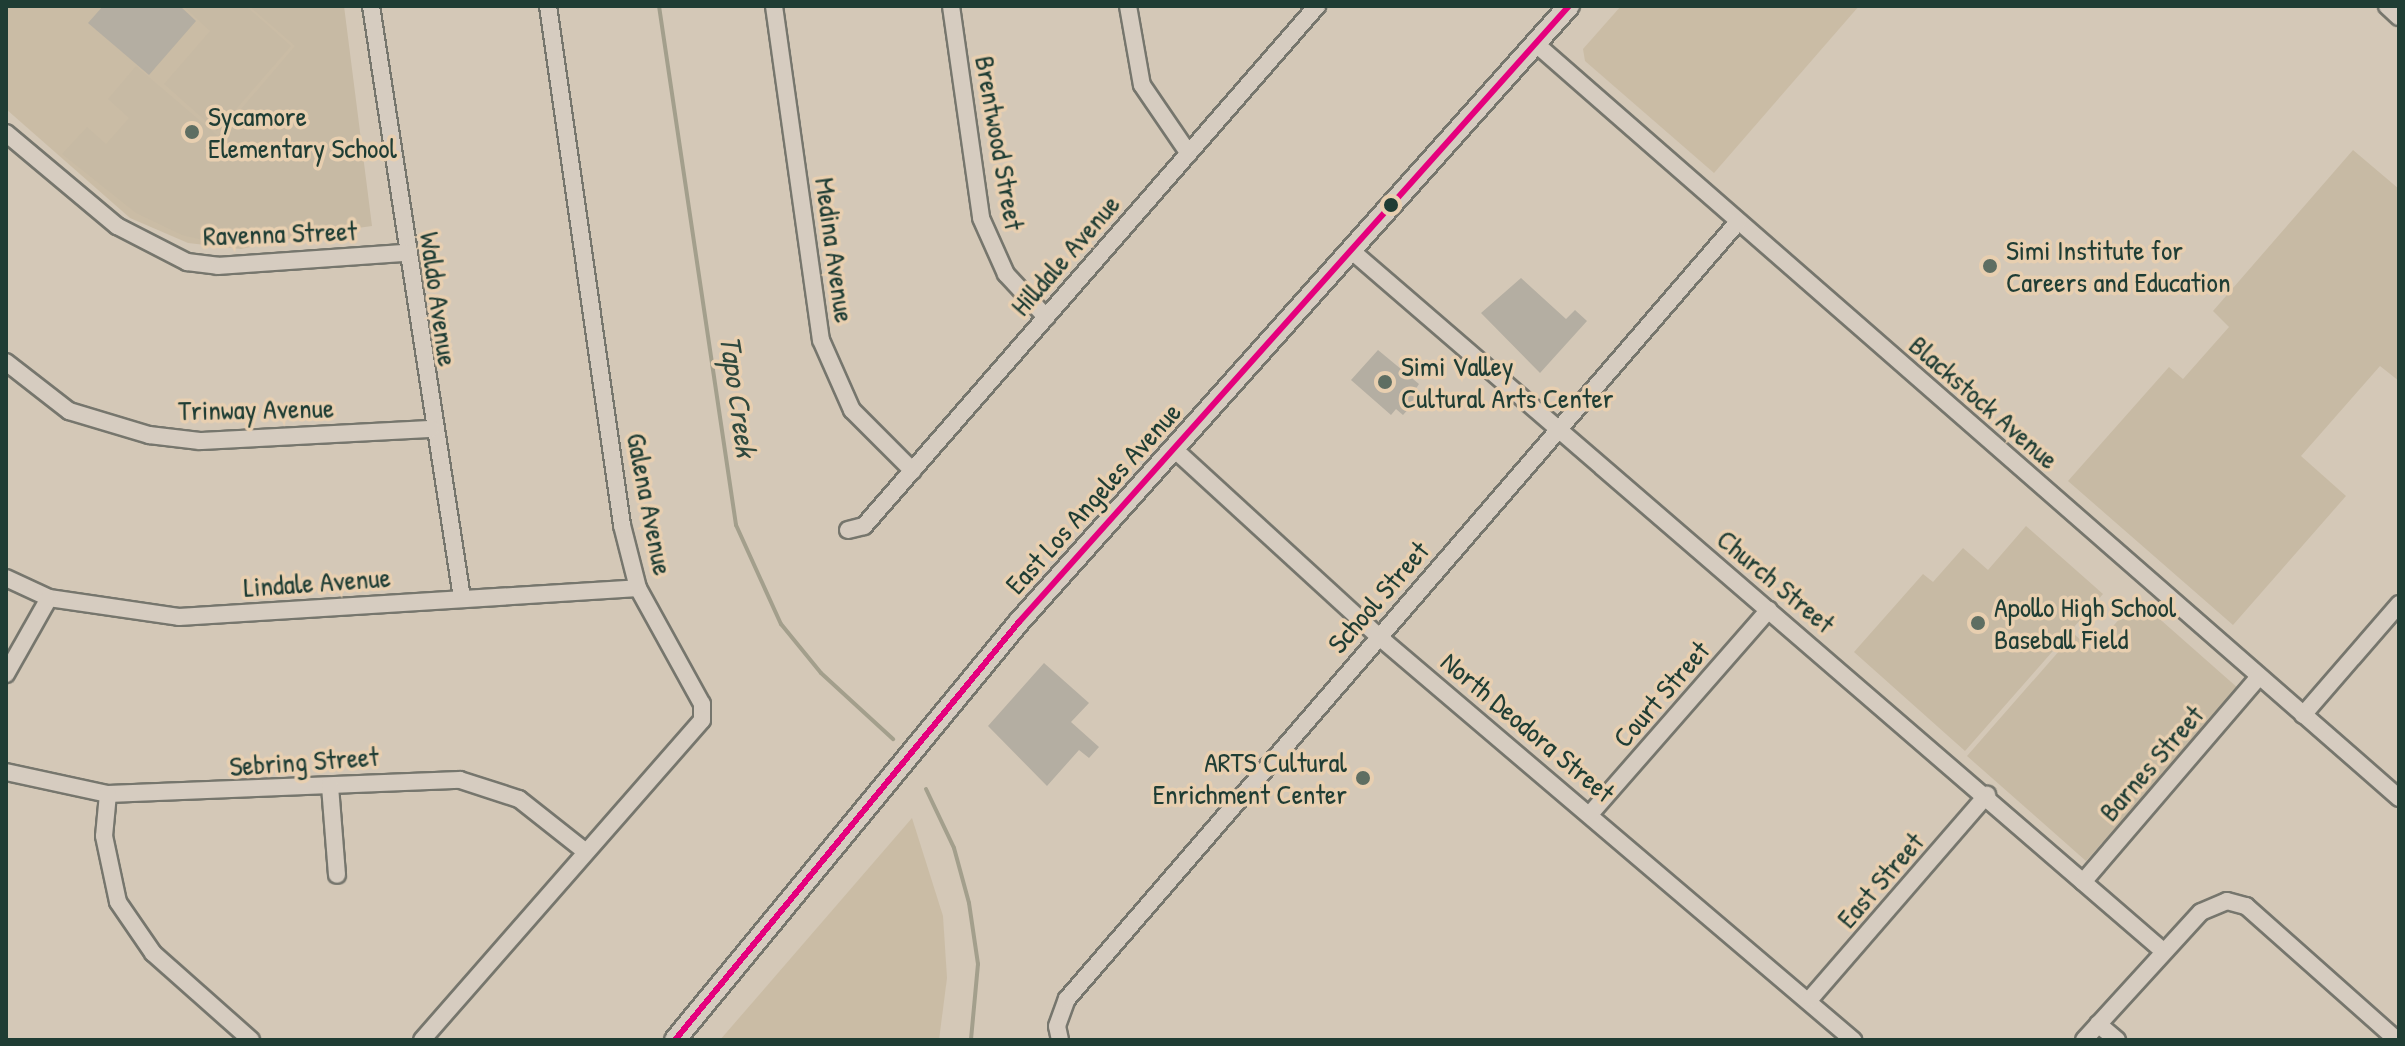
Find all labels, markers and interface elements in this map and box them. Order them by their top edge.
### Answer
street label: Brentwood Street [968,53,1032,233]
place label: Sycamore Elementary School [208,99,397,165]
marker: Sycamore Elementary School [183,123,201,141]
street label: Medina Avenue [808,175,862,325]
street label: Hilldale Avenue [1003,188,1127,322]
unlabelled marker [1383,197,1399,213]
street label: Ravenna Street [202,214,358,252]
street label: Waldo Avenue [413,230,465,368]
place label: Simi Institute for Careers and Education [2006,233,2231,299]
marker: Simi Institute for Careers and Education [1981,257,1999,275]
street label: Blackstock Avenue [1903,328,2065,476]
water label: Tapo Creek [713,333,765,459]
place label: Simi Valley Cultural Arts Center [1401,349,1613,415]
marker: Simi Valley Cultural Arts Center [1376,373,1394,391]
street label: Trinway Avenue [178,391,334,427]
street label: East Los Angeles Avenue [998,395,1188,601]
street label: Galena Avenue [620,430,680,578]
street label: Church Street [1710,522,1842,640]
street label: School Street [1320,534,1436,660]
street label: Lindale Avenue [242,560,392,604]
place label: Apollo High School Baseball Field [1994,590,2176,656]
marker: Apollo High School Baseball Field [1969,614,1987,632]
street label: Court Street [1606,634,1716,754]
street label: North Deodora Street [1434,645,1622,809]
street label: Barnes Street [2092,698,2210,828]
street label: Sebring Street [228,739,380,783]
place label: ARTS Cultural Enrichment Center [1153,745,1347,811]
marker: ARTS Cultural Enrichment Center [1354,769,1372,787]
street label: East Street [1829,825,1931,935]

